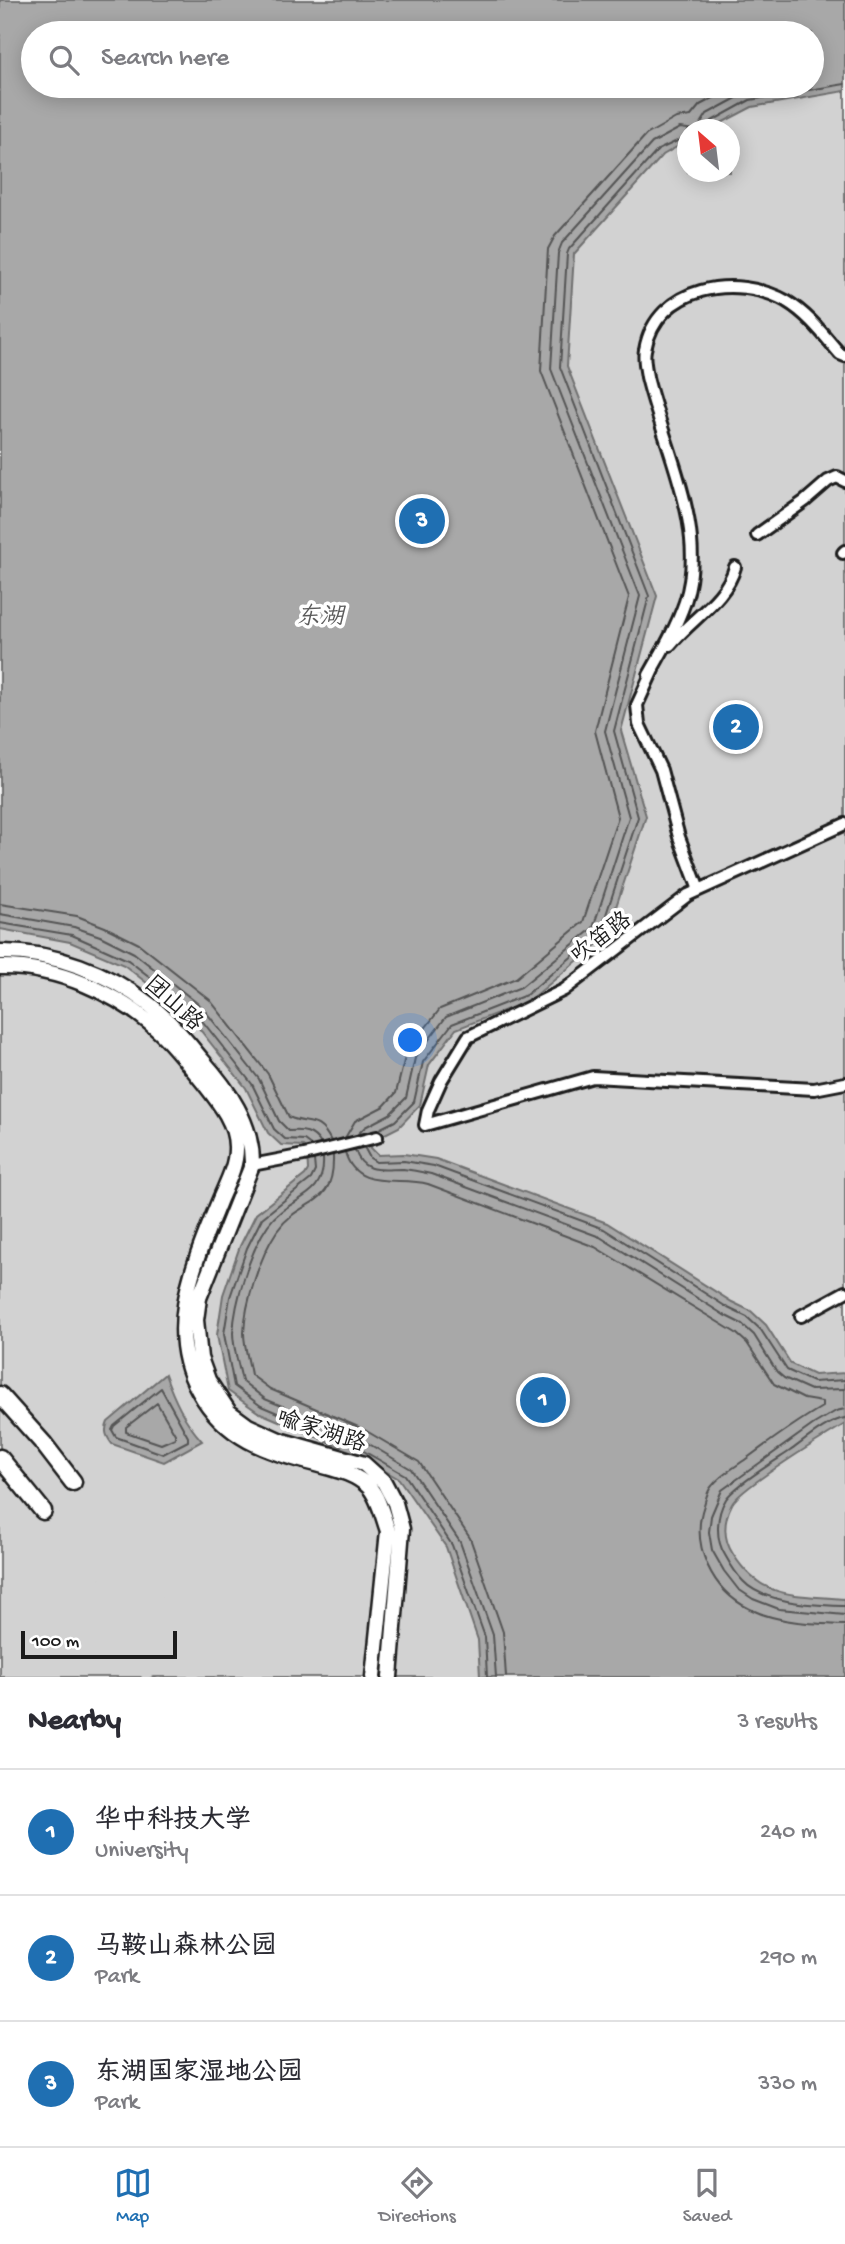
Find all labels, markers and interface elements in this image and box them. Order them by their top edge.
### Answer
search box [21,21,824,98]
icon: search [45,41,83,79]
text: Search here [101,44,229,75]
north arrow [677,119,740,182]
pin: 3 [399,495,445,547]
water label: 东湖 [296,603,347,633]
pin: 2 [713,701,759,753]
street label: 吹笛路 [566,906,638,970]
street label: 团山路 [138,971,208,1038]
your location [393,1023,427,1057]
pin: 1 [520,1374,566,1426]
street label: 喻家湖路 [273,1404,369,1459]
scale bar [21,1628,177,1660]
text: 100 m [32,1631,79,1654]
text: Nearby [28,1705,121,1740]
text: 3 results [737,1709,817,1736]
text: 华中科技大学 [95,1807,251,1838]
text: 1 [46,1819,56,1846]
text: 240 m [760,1819,817,1846]
text: University [95,1838,189,1865]
text: 马鞍山森林公园 [95,1933,277,1964]
text: 2 [45,1945,57,1972]
text: 290 m [759,1945,817,1972]
text: Park [95,1964,139,1991]
text: 东湖国家湿地公园 [95,2059,303,2090]
text: 3 [45,2071,57,2098]
text: 330 m [758,2071,817,2098]
text: Park [95,2090,139,2117]
tab: Map [114,2164,152,2229]
tab: Directions [379,2164,456,2229]
tab: Saved [683,2164,731,2229]

